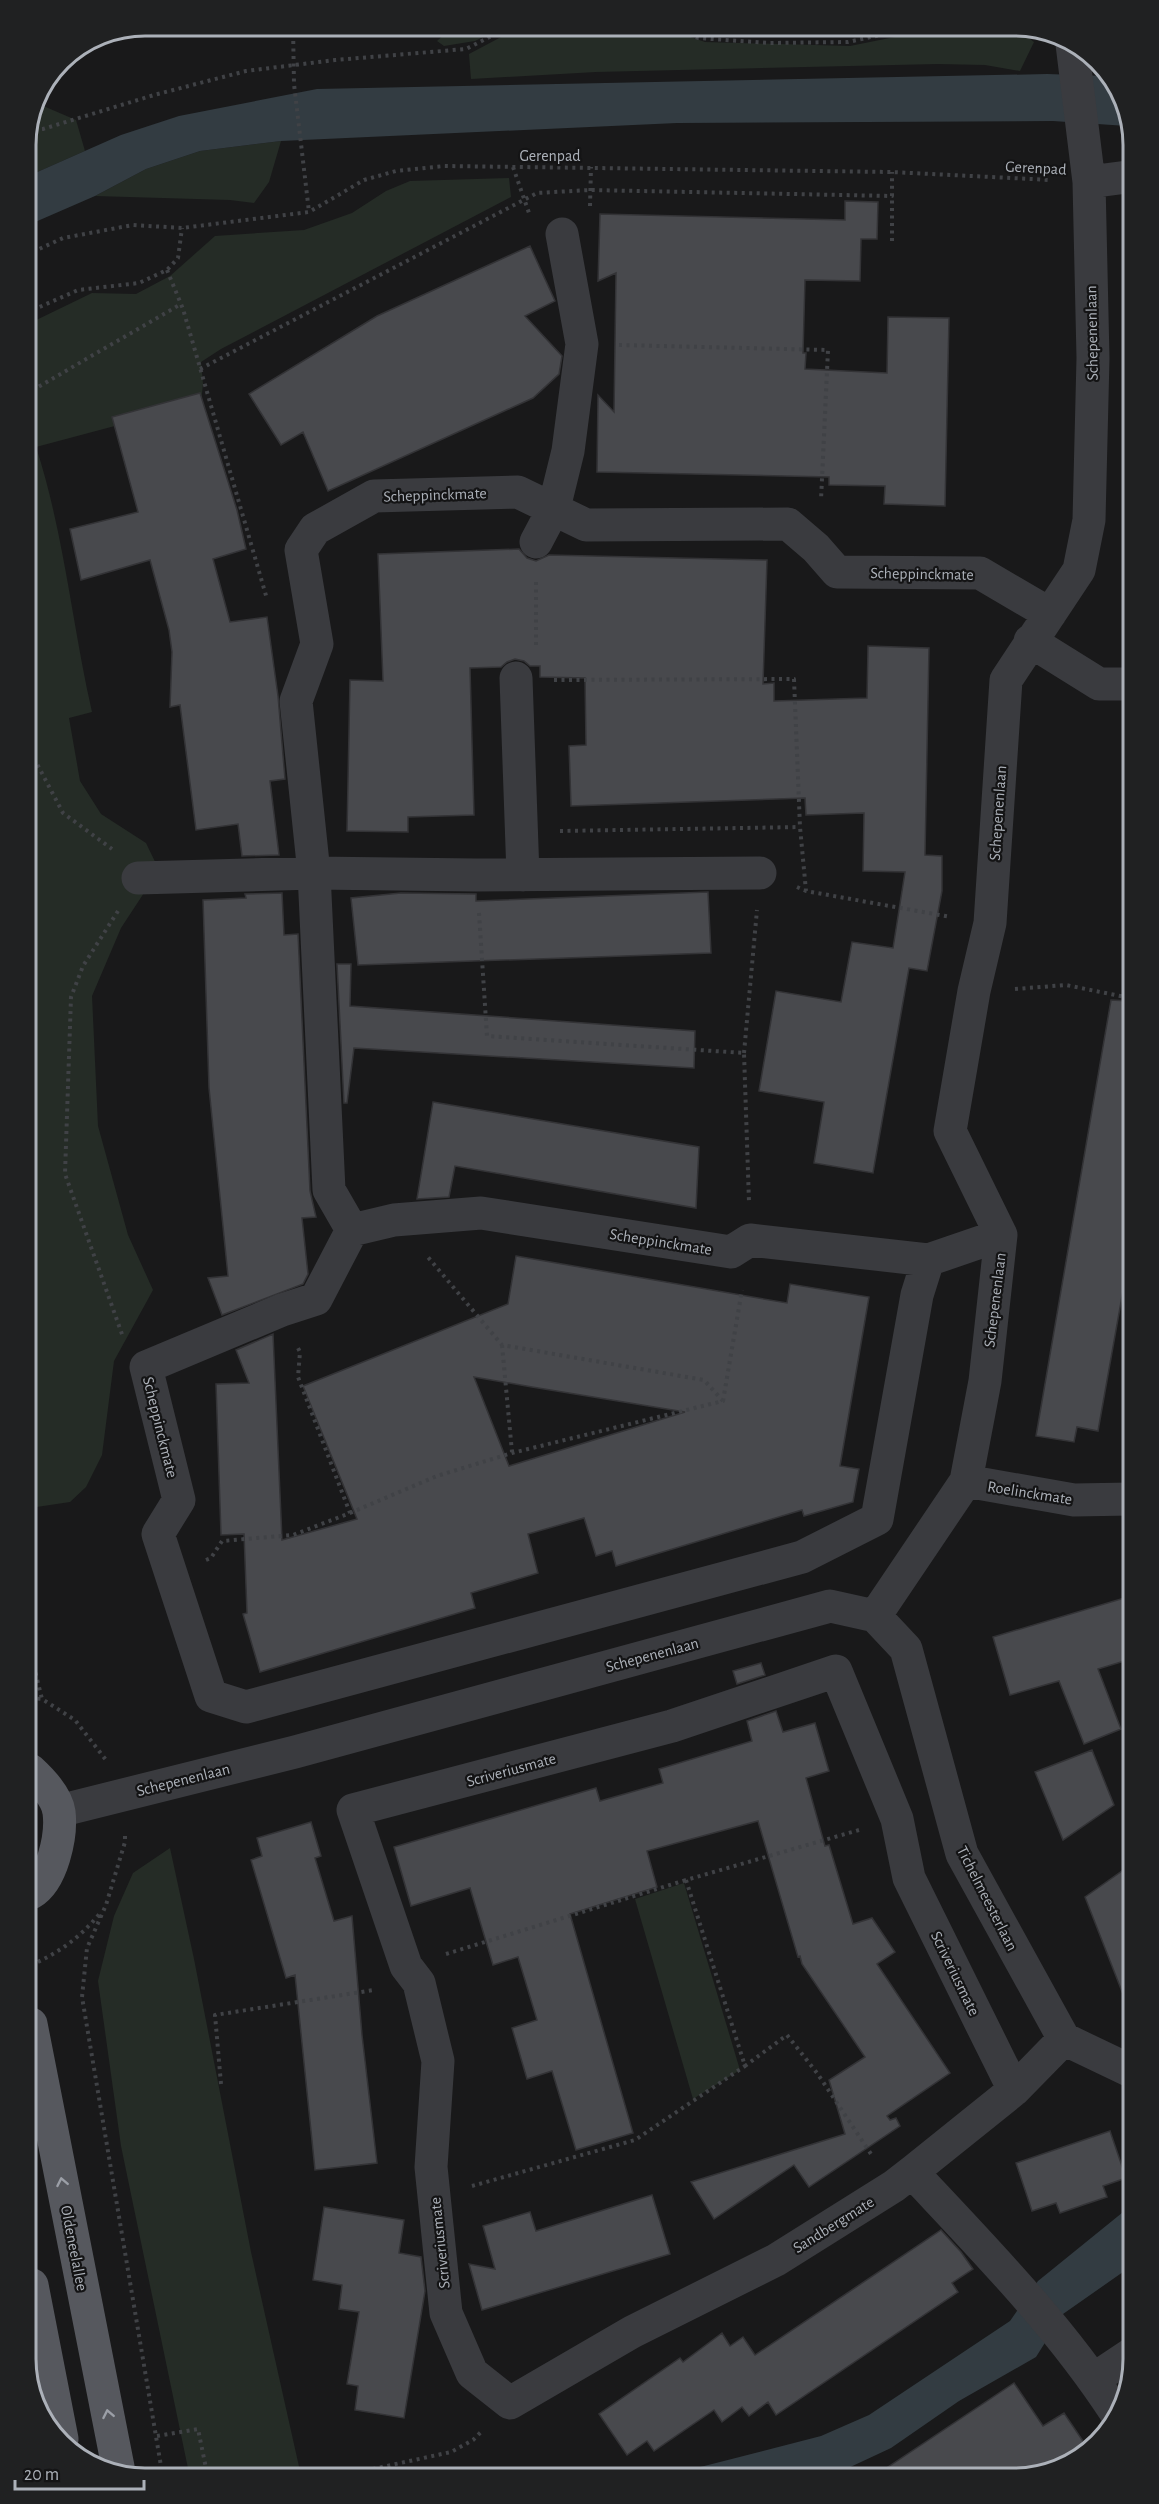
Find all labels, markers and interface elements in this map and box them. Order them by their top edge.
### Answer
street label: Gerenpad [519,148,581,164]
street label: Gerenpad [1005,158,1067,178]
street label: Schepenenlaan [1083,285,1101,381]
street label: Scheppinckmate [383,485,487,505]
street label: Scheppinckmate [870,565,974,583]
street label: Schepenenlaan [987,765,1009,861]
street label: Scheppinckmate [609,1226,713,1258]
street label: Schepenenlaan [981,1252,1009,1348]
street label: Scheppinckmate [140,1375,180,1479]
street label: Roelinckmate [986,1478,1073,1508]
street label: Schepenenlaan [604,1635,700,1675]
street label: Scriveriusmate [465,1750,558,1790]
street label: Schepenenlaan [135,1761,231,1799]
street label: Tichelmeesterlaan [954,1843,1020,1953]
street label: Scriveriusmate [928,1929,982,2018]
one-way arrow [56,2177,69,2187]
street label: Sandbergmate [790,2194,877,2256]
street label: Scriveriusmate [427,2196,453,2289]
street label: Oldeneelallee [58,2204,90,2292]
one-way arrow [102,2409,115,2419]
scale bar [15,2453,144,2491]
text: 20 m [24,2466,59,2484]

